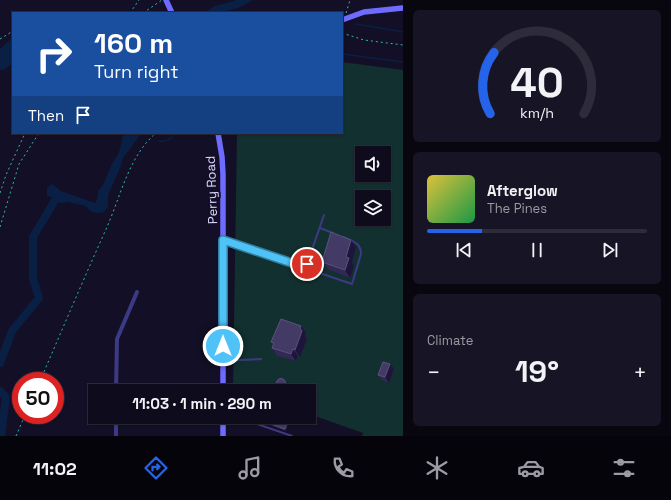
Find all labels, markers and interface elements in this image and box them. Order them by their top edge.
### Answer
text: 160 m [94,25,173,61]
icon: right [28,28,80,80]
text: 40 [510,56,564,109]
text: Turn right [94,60,178,83]
icon: arrive [72,104,94,126]
text: km/h [520,104,554,122]
text: Then [28,106,64,125]
map controls [355,146,391,226]
button: sound [355,146,391,182]
street label: Perry Road [202,156,221,224]
text: Afterglow [487,181,558,200]
button: layers [355,190,391,226]
text: The Pines [487,200,547,217]
icon: previous [453,239,475,261]
icon: pause [526,239,548,261]
icon: next [599,239,621,261]
pin [290,247,324,281]
icon: arrive [296,253,318,275]
position arrow [202,325,244,367]
text: Climate [427,332,473,349]
text: 19° [515,352,559,391]
text: − [427,358,441,386]
text: + [633,358,647,386]
speed limit sign: 50 [12,372,64,424]
text: 11:03 · 1 min · 290 m [132,394,272,413]
icon: directions [142,454,170,482]
icon: music [236,454,264,482]
icon: phone [329,454,357,482]
icon: climate [423,454,451,482]
icon: car [517,454,545,482]
icon: filters [610,454,638,482]
text: 11:02 [33,457,77,480]

